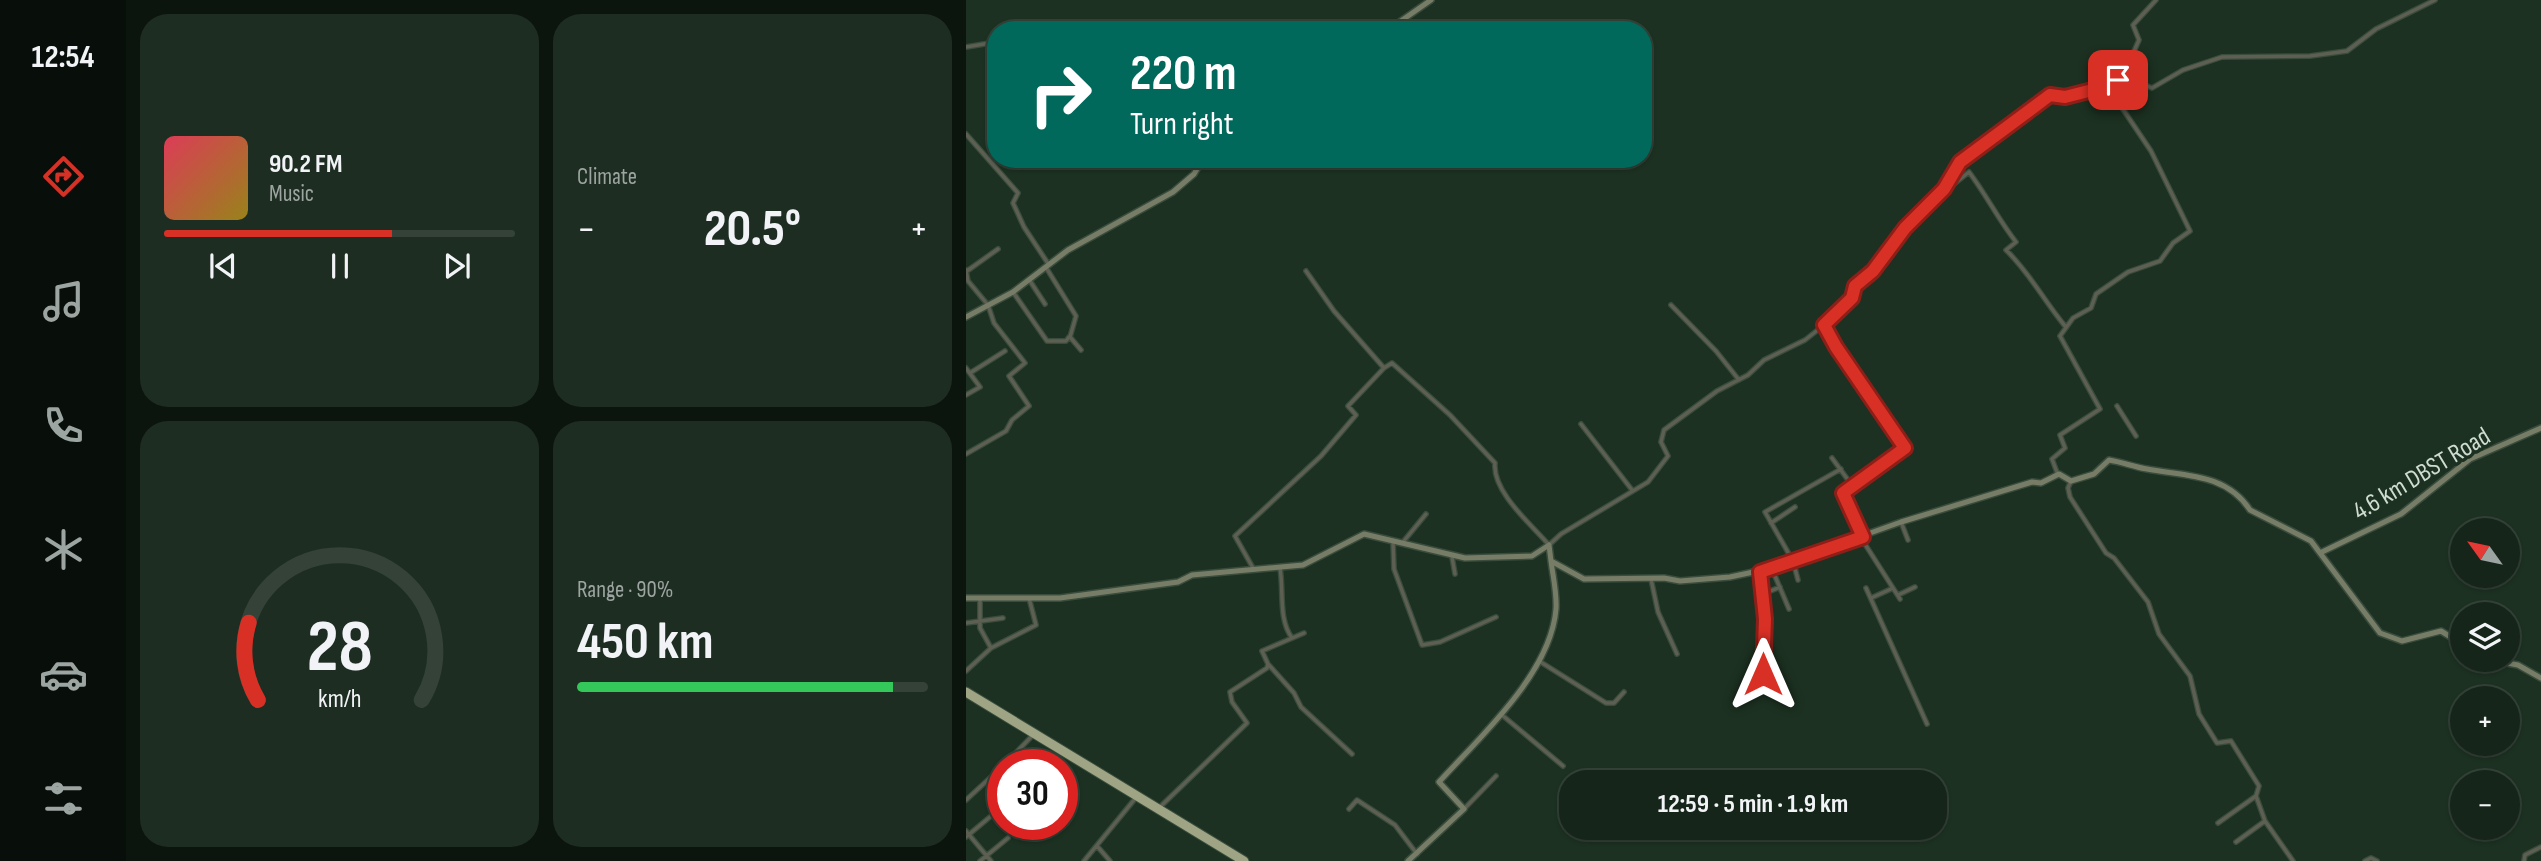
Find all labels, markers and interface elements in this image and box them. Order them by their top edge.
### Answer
text: 12:54 [31,38,95,77]
text: 220 m [1130,45,1236,104]
icon: right [1015,49,1106,140]
pin [2088,50,2148,110]
icon: arrive [2099,61,2137,99]
text: Turn right [1130,105,1234,144]
text: 90.2 FM [269,149,342,180]
icon: directions [39,152,88,201]
text: Climate [577,163,637,191]
text: Music [269,180,314,208]
text: 20.5° [704,198,801,261]
text: − [577,207,596,252]
text: + [909,207,928,252]
icon: previous [204,247,242,285]
icon: pause [321,247,359,285]
icon: next [438,247,476,285]
icon: music [39,277,88,326]
icon: phone [39,401,88,450]
street label: 4.6 km DBST Road [2347,421,2496,527]
north arrow [2450,518,2520,588]
map controls [2450,518,2520,840]
icon: climate [39,525,88,574]
text: Range · 90% [577,576,673,604]
button: layers [2450,602,2520,672]
text: 28 [306,604,373,692]
text: 450 km [577,611,713,674]
position arrow [1726,637,1800,711]
icon: car [39,650,88,699]
text: km/h [318,684,361,715]
button: + [2450,686,2520,756]
speed limit sign: 30 [987,749,1078,840]
button: − [2450,770,2520,840]
icon: filters [39,774,88,823]
text: 12:59 · 5 min · 1.9 km [1658,789,1848,820]

